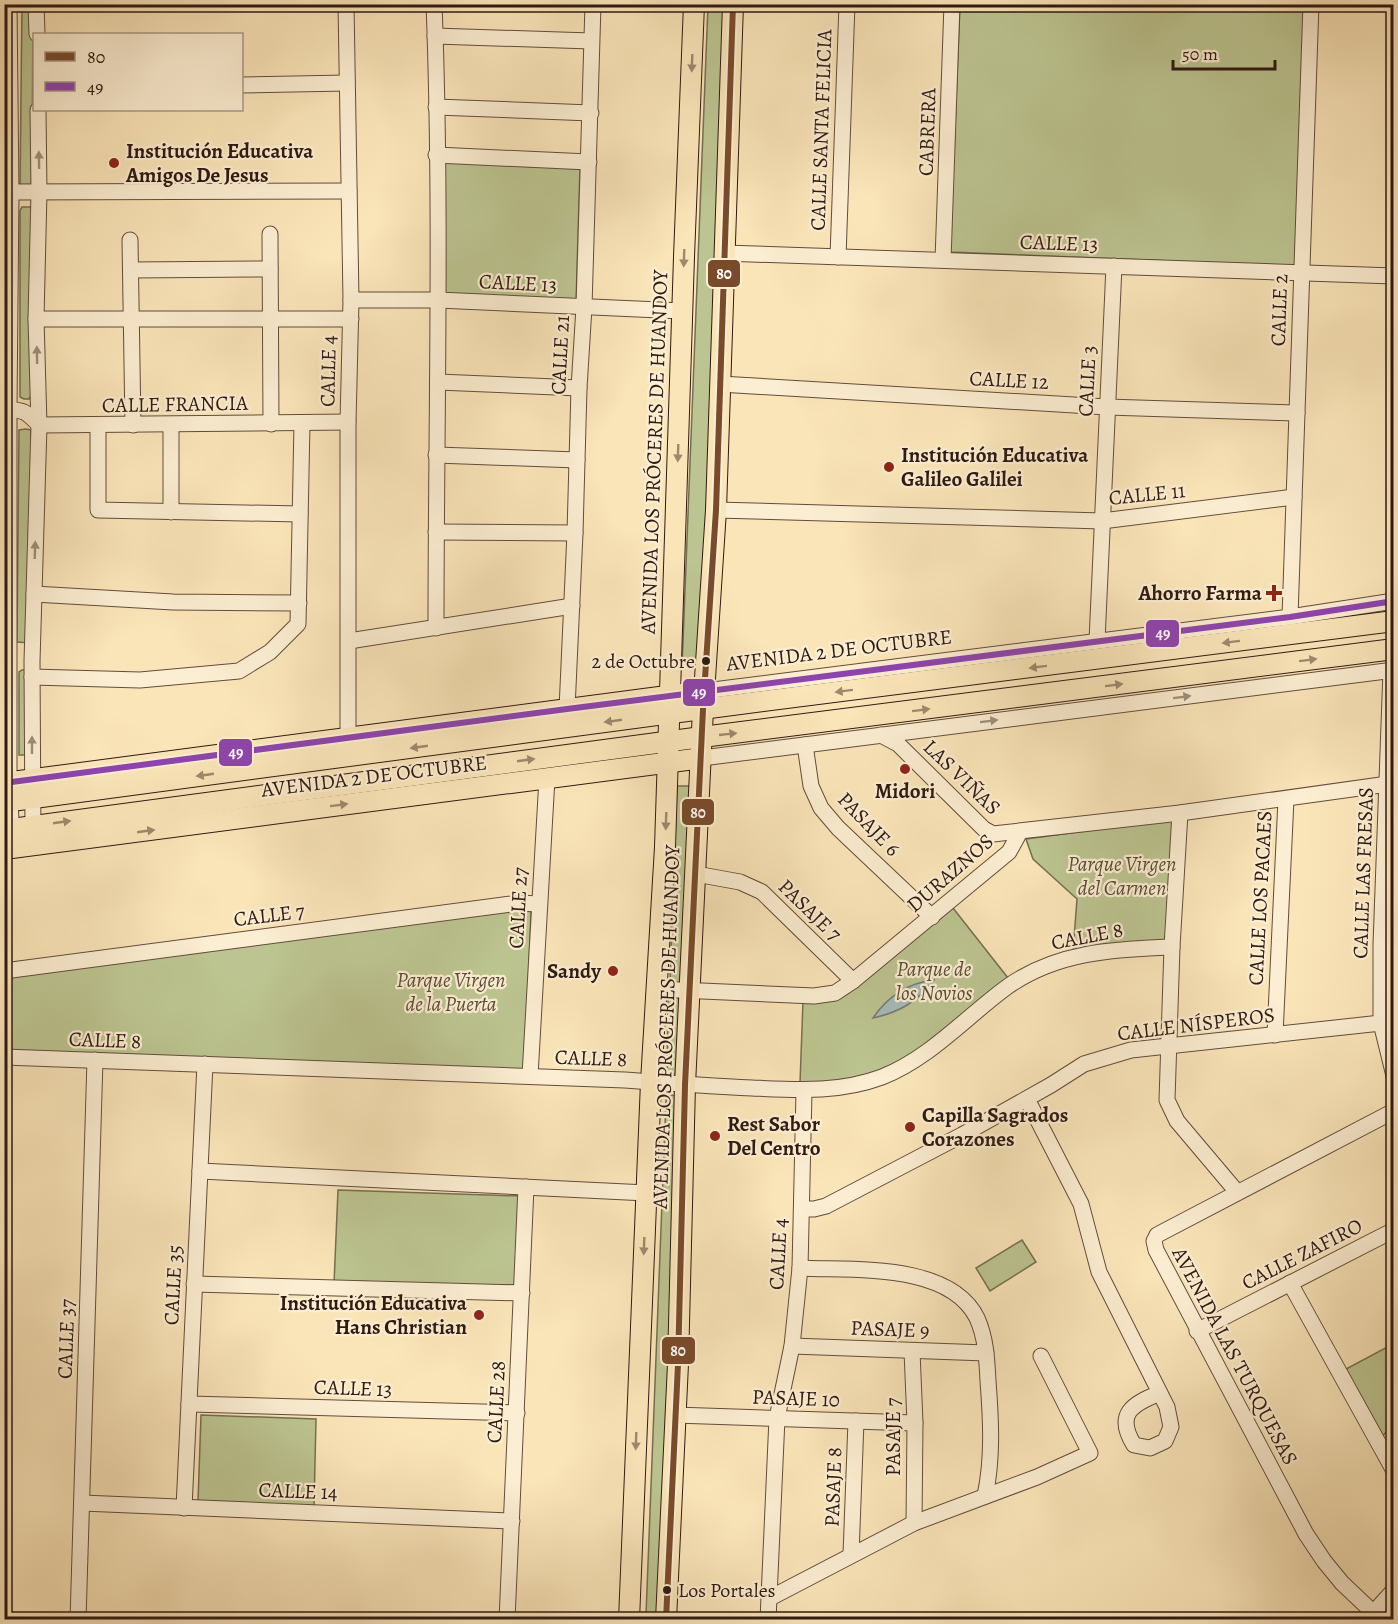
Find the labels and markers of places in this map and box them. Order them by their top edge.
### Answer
place label: Institución Educativa Amigos De Jesus [125,137,314,189]
marker: Institución Educativa Amigos De Jesus [107,156,121,170]
place label: Institución Educativa Galileo Galilei [901,441,1089,493]
marker: Institución Educativa Galileo Galilei [882,460,896,474]
place label: Ahorro Farma [1137,579,1263,607]
marker: Ahorro Farma [1267,586,1281,600]
place label: 2 de Octubre [592,648,695,675]
marker: 2 de Octubre [700,655,712,667]
marker: Midori [898,762,912,776]
place label: Midori [875,777,935,805]
place label: Sandy [547,957,602,985]
marker: Sandy [606,964,620,978]
place label: Capilla Sagrados Corazones [922,1101,1068,1153]
place label: Rest Sabor Del Centro [727,1110,821,1162]
marker: Capilla Sagrados Corazones [903,1120,917,1134]
marker: Rest Sabor Del Centro [708,1129,722,1143]
place label: Institución Educativa Hans Christian [280,1289,468,1341]
marker: Institución Educativa Hans Christian [472,1308,486,1322]
place label: Los Portales [678,1577,776,1604]
marker: Los Portales [661,1584,673,1596]

